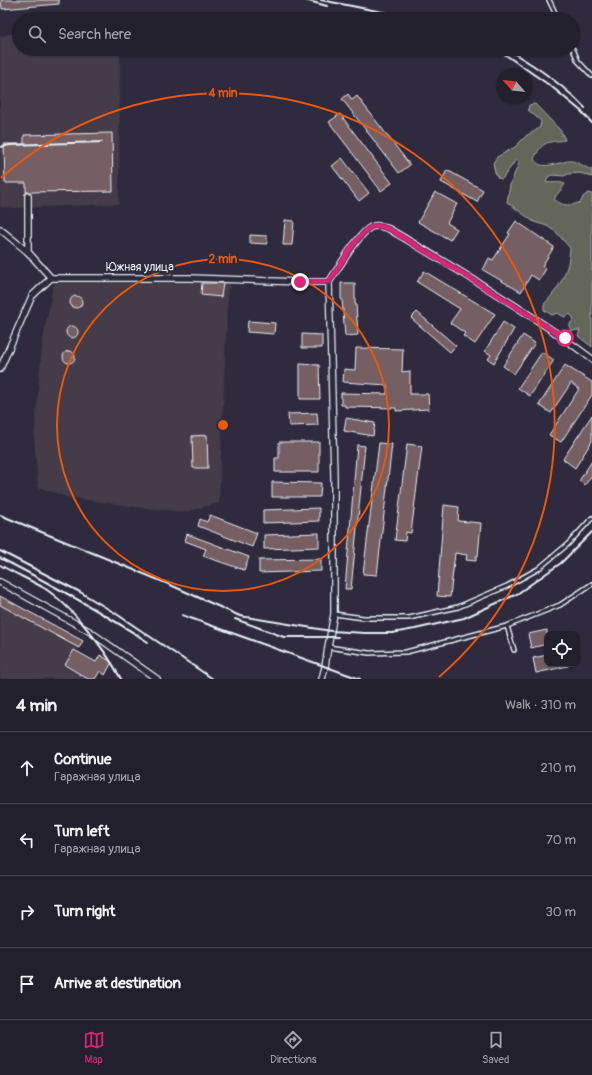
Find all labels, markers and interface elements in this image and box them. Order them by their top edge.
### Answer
search box [12,12,580,56]
icon: search [26,23,48,45]
text: Search here [58,25,131,44]
north arrow [496,68,532,104]
text: 4 min [207,86,238,101]
text: 2 min [209,252,238,267]
street label: Южная улица [106,260,174,275]
route end [291,273,309,291]
route start [556,329,574,347]
centre of rings [216,418,230,432]
map controls [544,631,580,667]
button: locate [544,631,580,667]
text: 4 min [16,695,57,716]
text: Walk · 310 m [505,697,576,713]
text: Continue [54,750,112,769]
icon: ahead [16,757,38,779]
text: 210 m [540,760,576,776]
text: Гаражная улица [54,769,141,785]
text: Turn left [54,822,110,841]
icon: left [16,829,38,851]
text: 70 m [546,832,576,848]
text: Гаражная улица [54,841,141,857]
icon: right [16,901,38,923]
text: Turn right [54,902,115,921]
text: 30 m [546,904,576,920]
icon: arrive [16,973,38,995]
text: Arrive at destination [54,974,181,993]
tab: Map [83,1029,105,1066]
tab: Directions [270,1029,317,1066]
tab: Saved [482,1029,509,1066]

